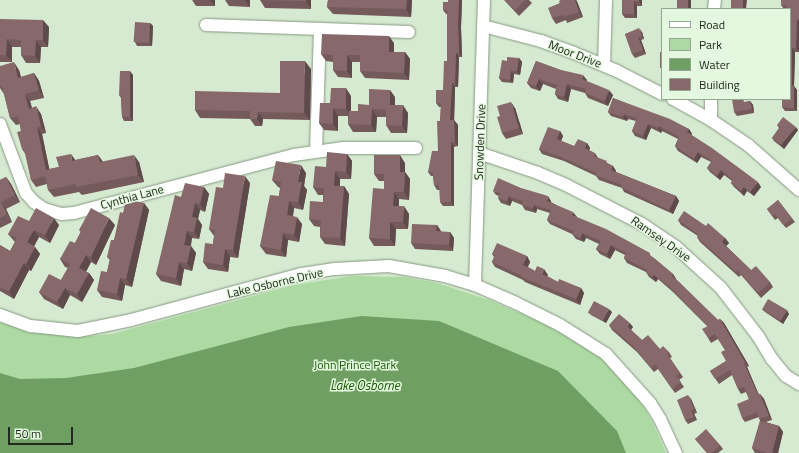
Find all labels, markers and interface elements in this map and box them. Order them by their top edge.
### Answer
legend [661,8,791,100]
text: Road [699,15,725,34]
text: Park [699,35,722,54]
street label: Moor Drive [546,37,604,71]
text: Water [699,55,730,74]
text: Building [699,75,740,94]
street label: Snowden Drive [471,104,489,180]
street label: Cynthia Lane [99,182,165,212]
street label: Ramsey Drive [628,213,694,265]
street label: Lake Osborne Drive [226,265,324,301]
park label: John Prince Park [314,358,396,372]
water label: Lake Osborne [330,377,400,393]
scale bar [10,419,75,445]
text: 50 m [15,424,41,443]

